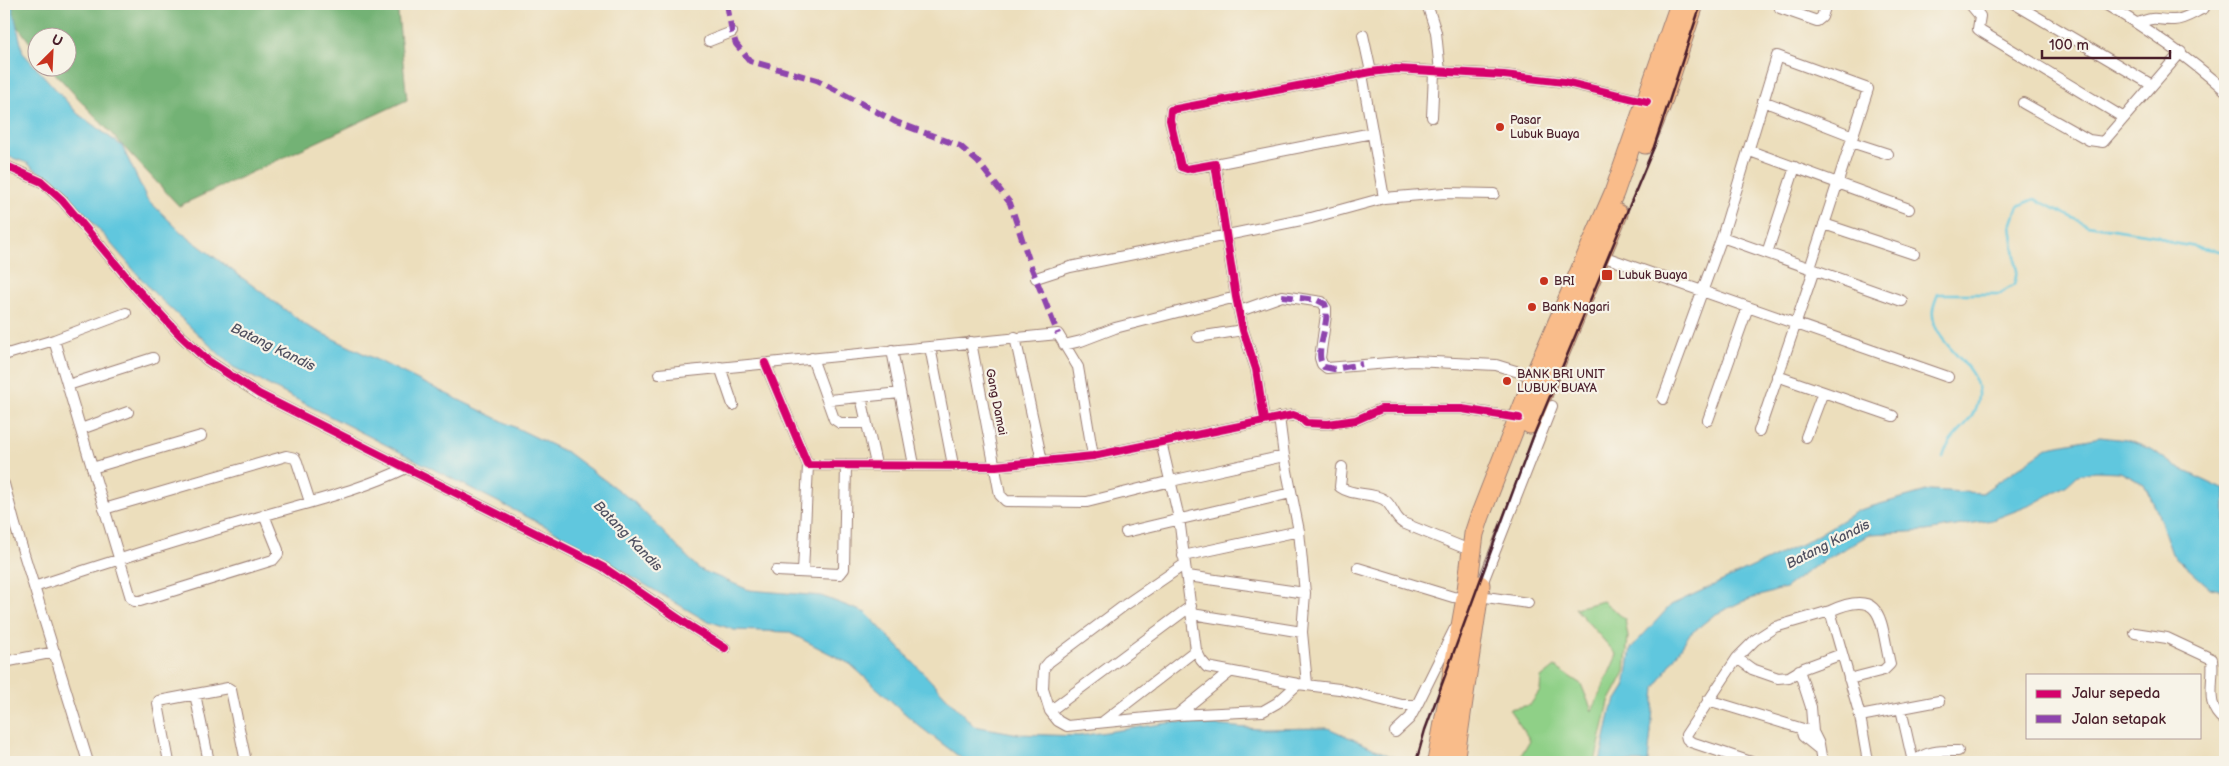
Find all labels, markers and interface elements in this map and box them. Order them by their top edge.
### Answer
north arrow [28,28,78,78]
scale bar [2042,28,2169,60]
text: U [49,31,65,50]
text: 100 m [2049,36,2089,55]
place label: Pasar Lubuk Buaya [1510,113,1580,142]
marker: Pasar Lubuk Buaya [1494,121,1506,133]
marker: Lubuk Buaya [1600,268,1614,282]
place label: Lubuk Buaya [1618,268,1688,283]
place label: BRI [1554,274,1575,289]
marker: BRI [1538,275,1550,287]
place label: Bank Nagari [1542,300,1610,315]
marker: Bank Nagari [1526,301,1538,313]
water label: Batang Kandis [228,319,318,375]
street label: Gang Damai [982,367,1010,437]
place label: BANK BRI UNIT LUBUK BUAYA [1517,367,1606,396]
marker: BANK BRI UNIT LUBUK BUAYA [1501,375,1513,387]
water label: Batang Kandis [590,497,666,575]
water label: Batang Kandis [1783,516,1873,572]
legend [2026,674,2202,738]
text: Jalur sepeda [2072,684,2160,703]
text: Jalan setapak [2072,710,2166,729]

